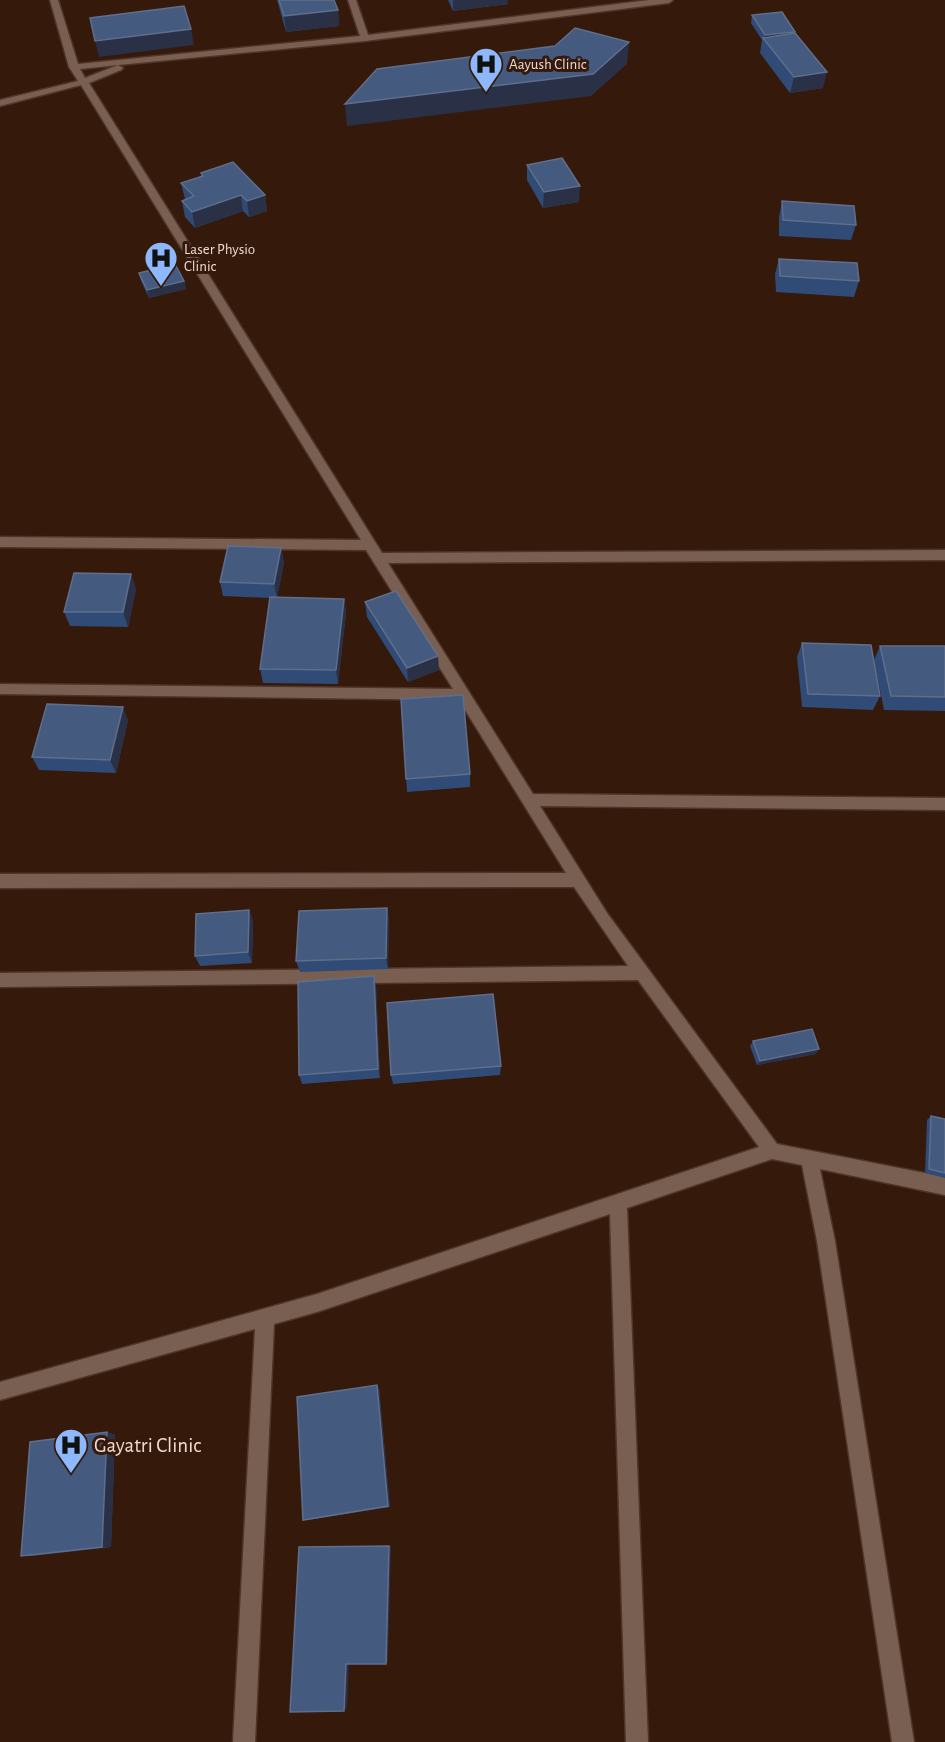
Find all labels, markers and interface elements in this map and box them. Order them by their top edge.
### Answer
hospital icon: Aayush Clinic [468,46,504,93]
place label: Aayush Clinic [509,57,587,72]
hospital icon: Laser Physio Clinic [143,240,179,287]
place label: Laser Physio Clinic [184,242,255,274]
hospital icon: Gayatri Clinic [53,1427,89,1474]
place label: Gayatri Clinic [94,1435,201,1456]

